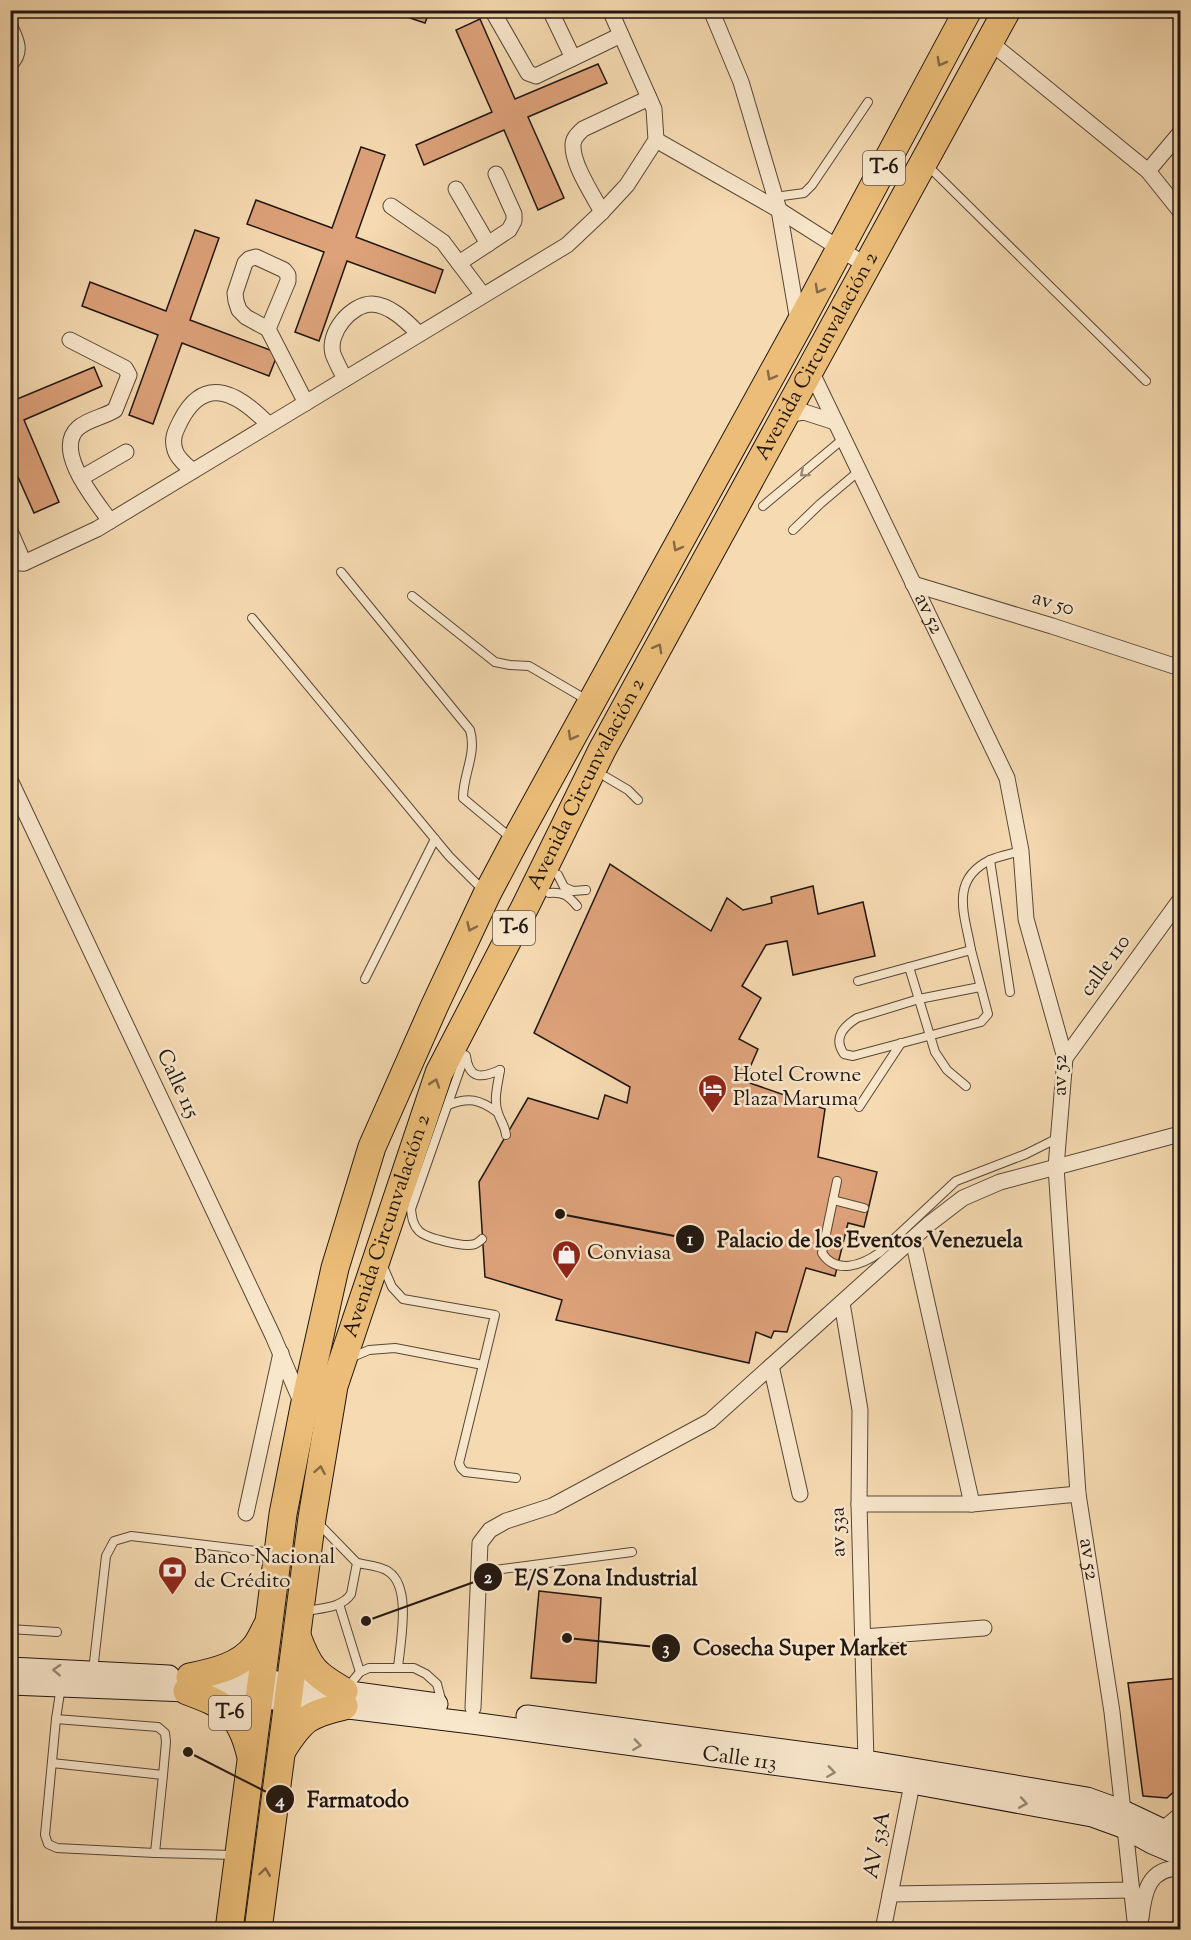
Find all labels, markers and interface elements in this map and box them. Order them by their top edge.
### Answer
one-way arrow [937,56,948,66]
road number: T-6 [863,151,905,185]
street label: Avenida Circunvalación 2 [748,247,887,466]
one-way arrow [815,283,826,294]
one-way arrow [767,370,778,381]
one-way arrow [800,466,811,477]
one-way arrow [673,541,684,551]
street label: av 50 [1028,583,1078,625]
street label: av 52 [905,589,951,640]
one-way arrow [651,643,662,654]
street label: Avenida Circunvalación 2 [521,673,653,895]
one-way arrow [568,730,579,741]
road number: T-6 [493,911,535,945]
one-way arrow [467,921,479,932]
street label: calle 110 [1073,929,1139,1003]
street label: Calle 115 [148,1044,206,1124]
street label: av 52 [1046,1054,1076,1096]
place label: Hotel Crowne Plaza Maruma [733,1061,861,1115]
hotel icon: Hotel Crowne Plaza Maruma [696,1072,728,1114]
one-way arrow [428,1078,441,1089]
street label: Avenida Circunvalación 2 [336,1110,439,1342]
callout: Palacio de los Eventos Venezuela [675,1219,1035,1259]
text: Palacio de los Eventos Venezuela [717,1226,1024,1258]
text: 1 [687,1228,694,1254]
shop icon: Conviasa [550,1238,582,1280]
place label: Conviasa [587,1239,672,1269]
one-way arrow [314,1466,326,1475]
street label: av 53a [824,1506,854,1557]
street label: av 52 [1070,1536,1106,1582]
place label: Banco Nacional de Crédito [194,1543,336,1597]
bank icon: Banco Nacional de Crédito [157,1554,189,1596]
callout: E/S Zona Industrial [473,1557,710,1597]
text: E/S Zona Industrial [514,1564,698,1596]
text: 2 [484,1566,493,1592]
callout: Cosecha Super Market [651,1628,919,1668]
text: Cosecha Super Market [693,1634,908,1666]
text: 3 [662,1637,670,1663]
one-way arrow [52,1664,61,1677]
road number: T-6 [209,1696,251,1730]
one-way arrow [633,1739,642,1751]
street label: Calle 113 [700,1740,779,1779]
one-way arrow [826,1766,835,1778]
callout: Farmatodo [265,1779,421,1819]
text: Farmatodo [307,1786,409,1818]
text: 4 [274,1789,285,1815]
one-way arrow [1018,1796,1028,1809]
street label: AV 53A [857,1809,899,1881]
one-way arrow [259,1867,271,1876]

